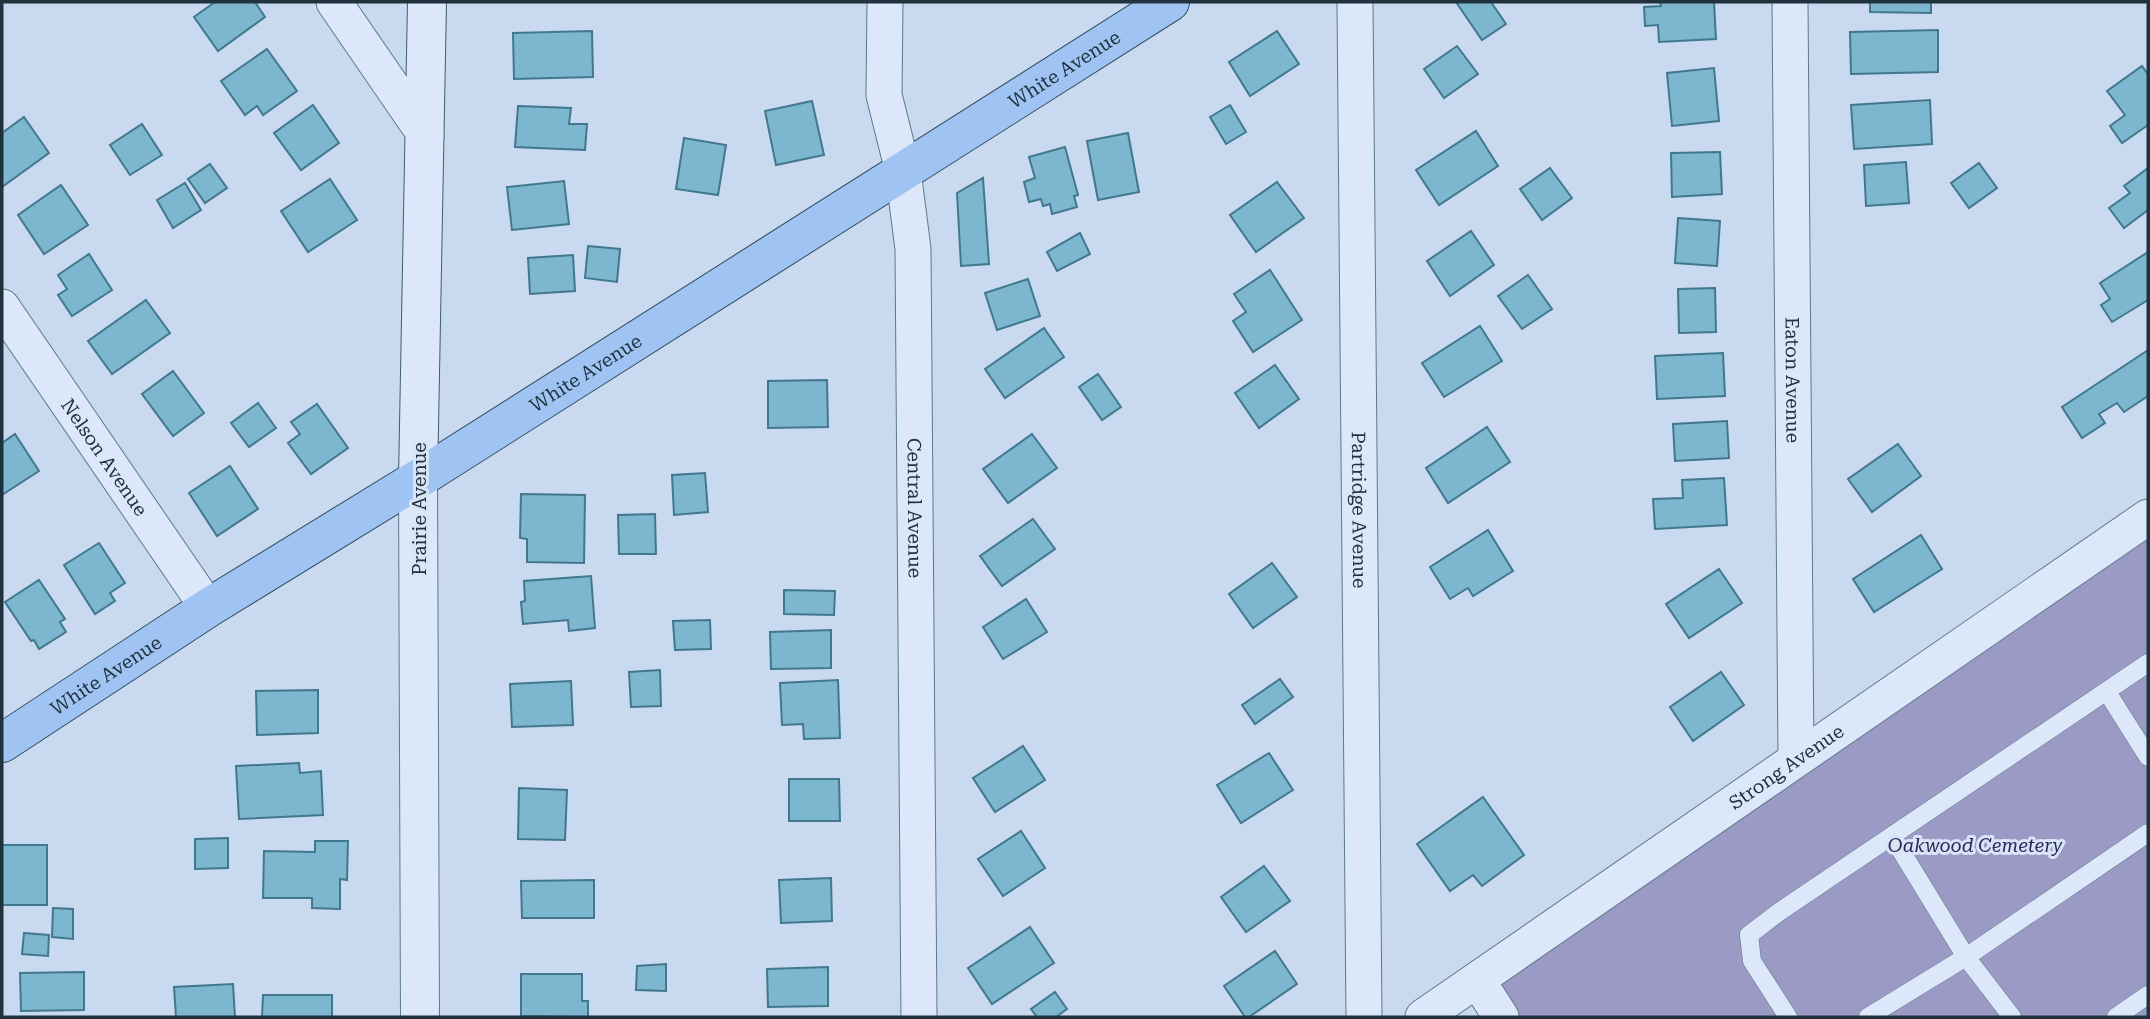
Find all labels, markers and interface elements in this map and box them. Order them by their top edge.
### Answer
street label: White Avenue [1004,25,1125,113]
street label: Eaton Avenue [1781,317,1805,443]
street label: White Avenue [525,329,646,417]
street label: Nelson Avenue [57,394,153,520]
street label: Partridge Avenue [1347,431,1372,589]
street label: Central Avenue [903,438,927,578]
street label: Prairie Avenue [408,442,431,576]
street label: White Avenue [46,630,166,720]
street label: Strong Avenue [1724,719,1848,814]
park label: Oakwood Cemetery [1888,834,2063,857]

